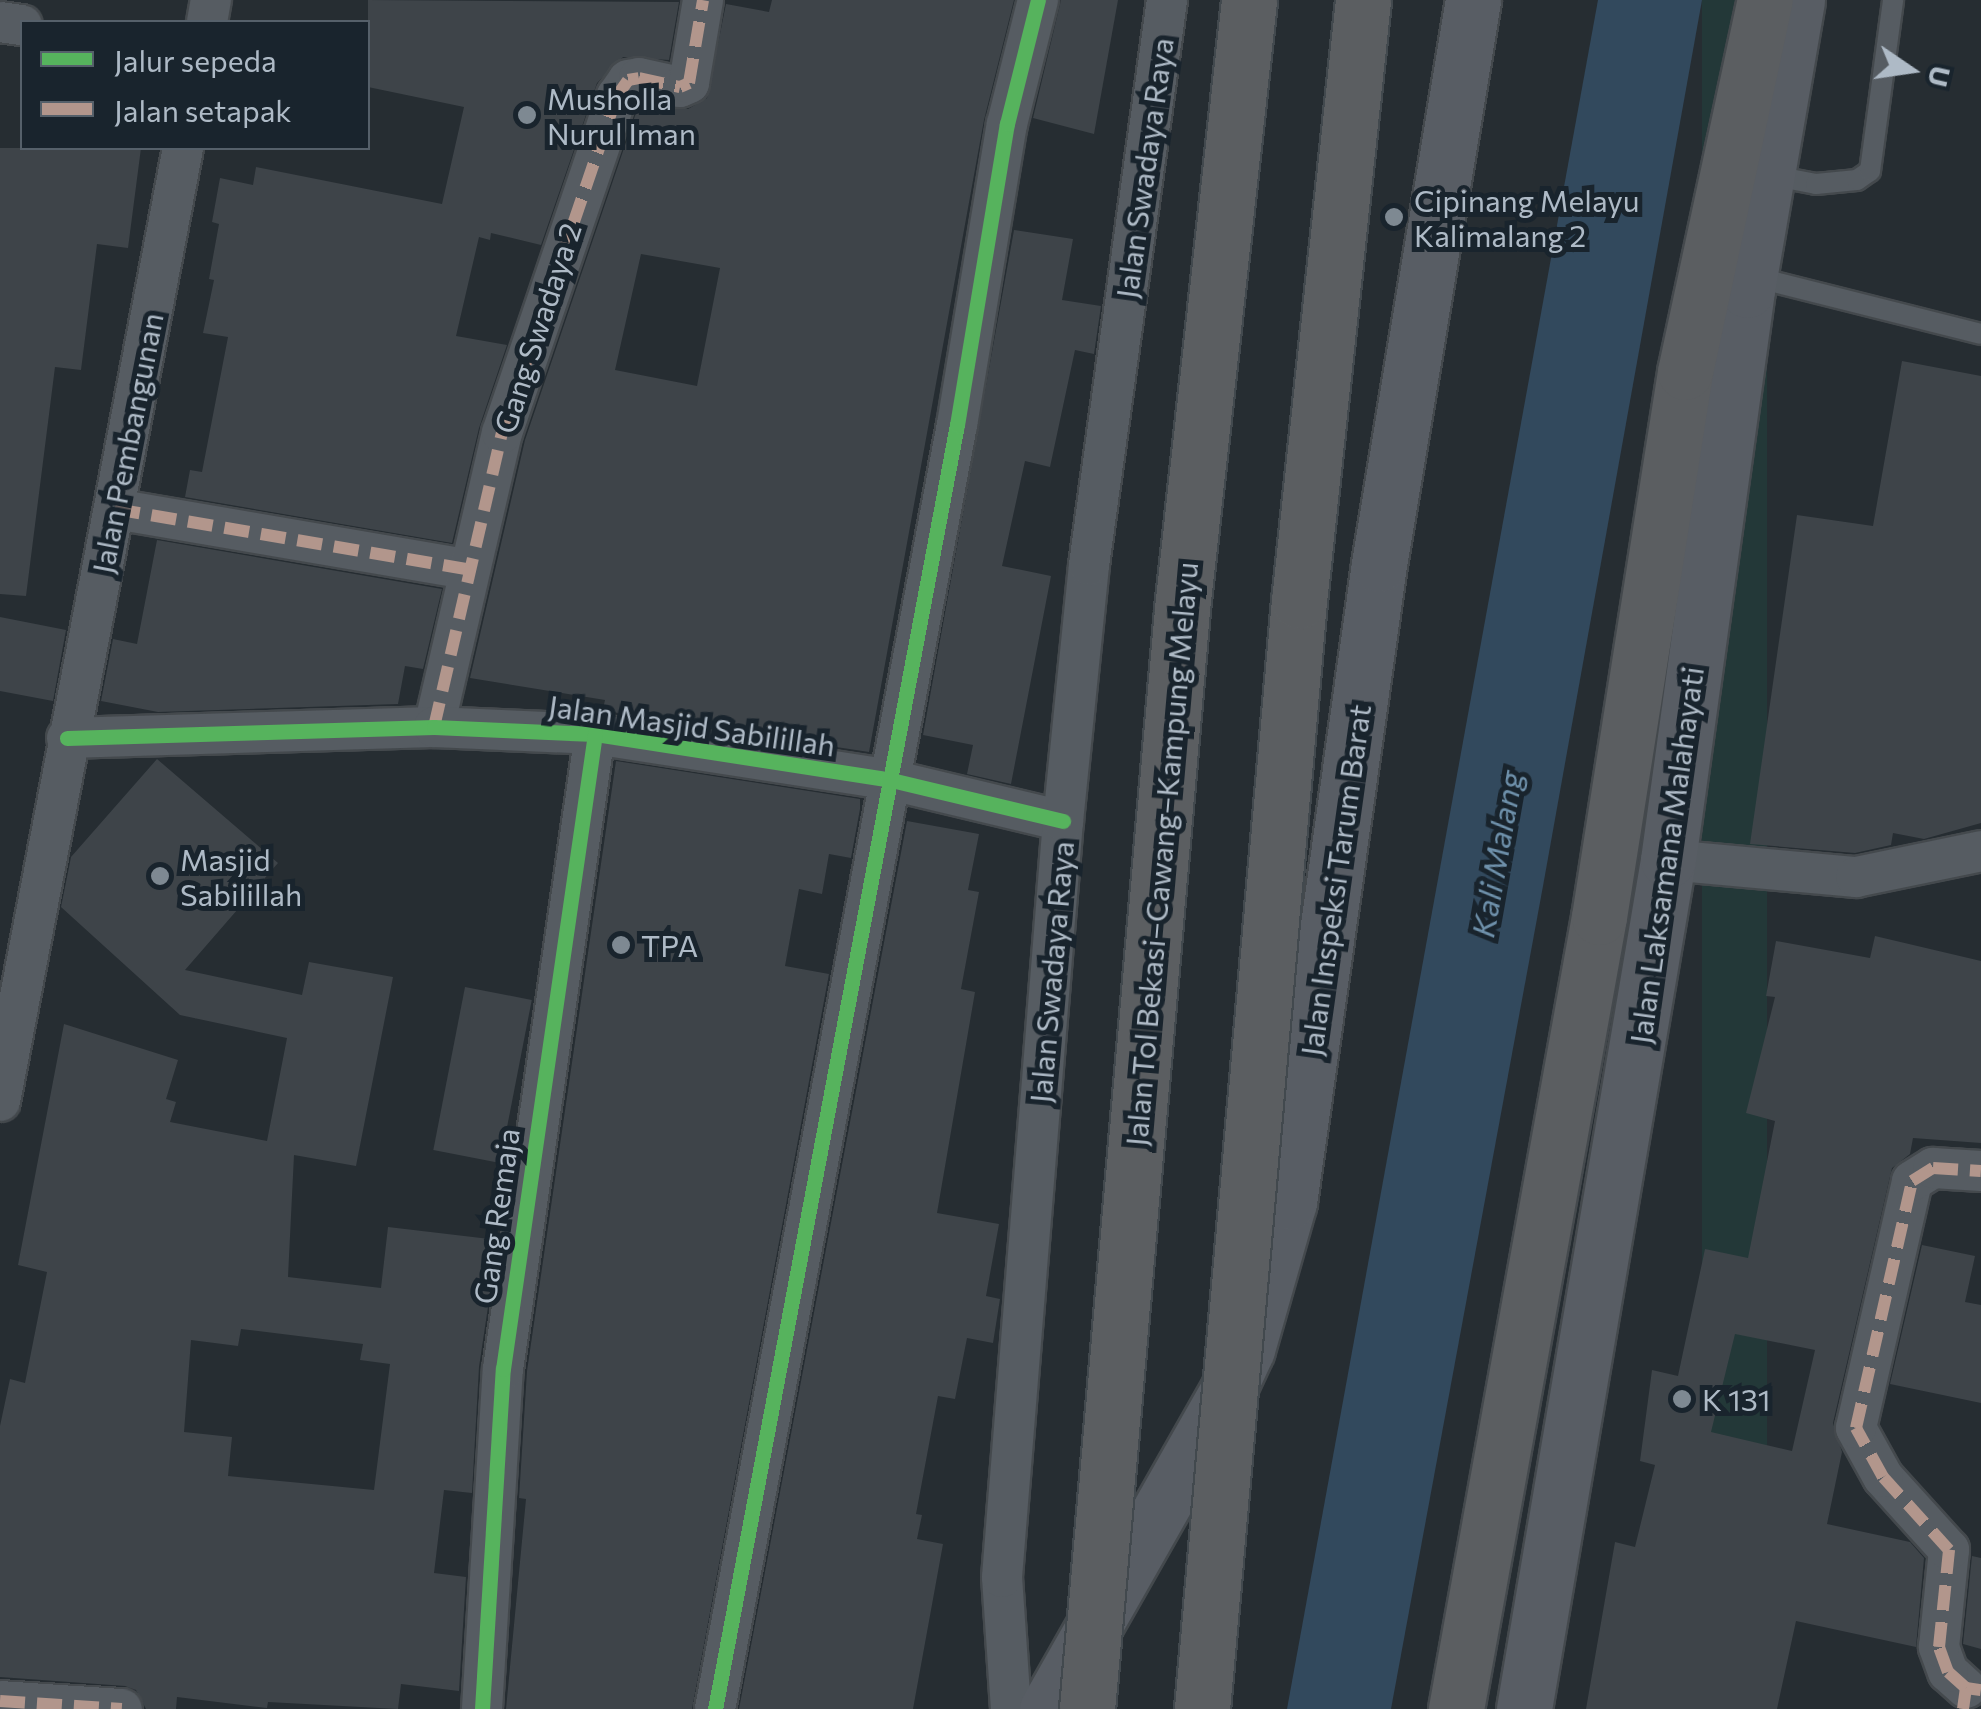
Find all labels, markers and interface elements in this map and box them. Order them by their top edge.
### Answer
legend [20,20,370,150]
north arrow [1861,20,1961,120]
street label: Jalan Swadaya Raya [1108,35,1180,301]
text: Jalur sepeda [114,41,277,78]
text: U [1921,63,1959,91]
place label: Musholla Nurul Iman [547,80,696,150]
text: Jalan setapak [114,91,292,128]
marker: Musholla Nurul Iman [516,104,538,126]
place label: Cipinang Melayu Kalimalang 2 [1414,182,1640,252]
marker: Cipinang Melayu Kalimalang 2 [1383,206,1405,228]
street label: Gang Swadaya 2 [486,218,588,438]
street label: Jalan Pembangunan [84,310,170,576]
street label: Jalan Tol Bekasi–Cawang–Kampung Melayu [1118,560,1204,1148]
street label: Jalan Laksamana Malahayati [1622,664,1710,1046]
street label: Jalan Masjid Sabilillah [546,687,838,763]
street label: Jalan Inspeksi Tarum Barat [1293,702,1377,1058]
water label: Kali Malang [1462,768,1530,940]
street label: Jalan Swadaya Raya [1022,840,1080,1104]
place label: Masjid Sabilillah [180,841,302,912]
marker: Masjid Sabilillah [149,865,171,887]
place label: TPA [641,927,698,963]
marker: TPA [610,934,632,956]
street label: Gang Remaja [466,1126,526,1306]
place label: K 131 [1702,1381,1771,1417]
marker: K 131 [1671,1388,1693,1410]

